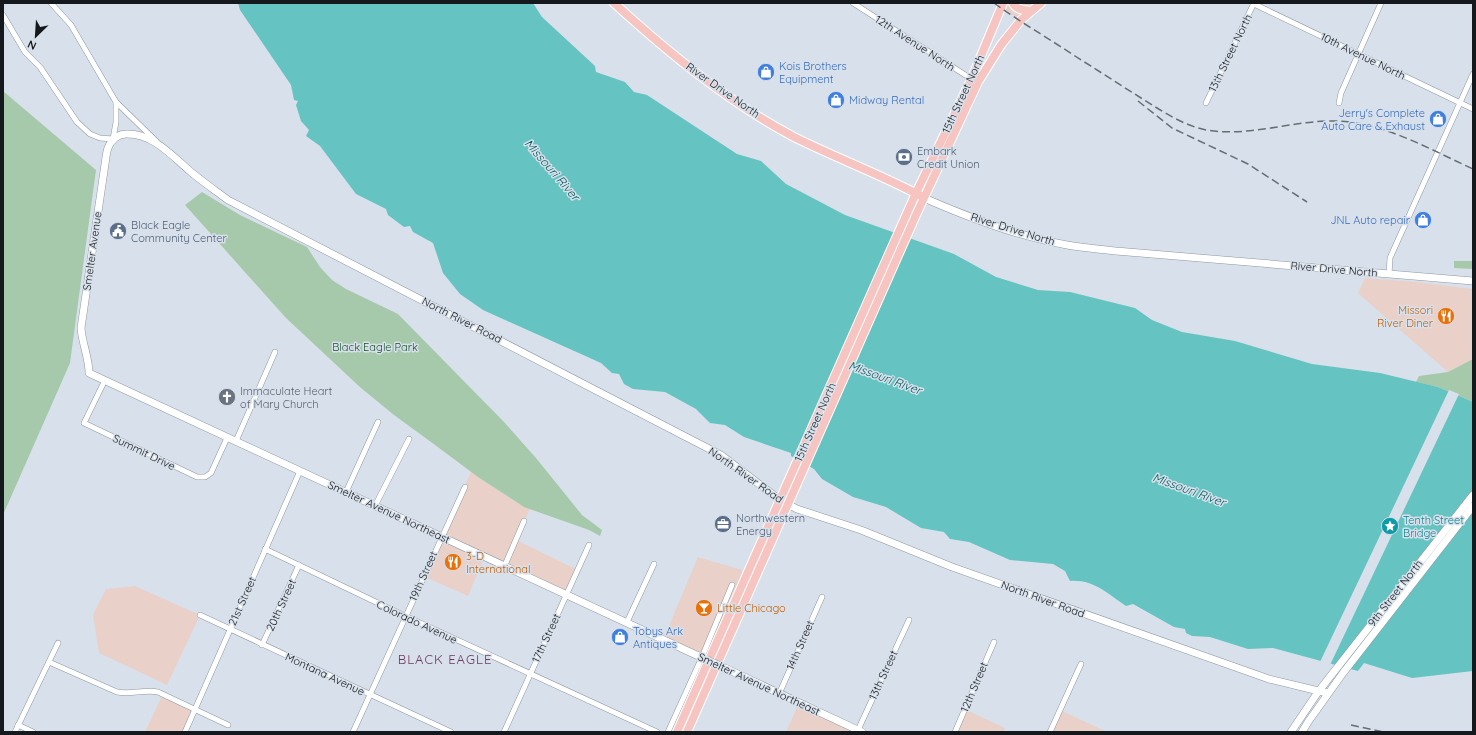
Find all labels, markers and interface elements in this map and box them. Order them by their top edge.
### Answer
street label: 12th Avenue North [872,12,958,74]
street label: 13th Street North [1205,12,1255,94]
north arrow [16,16,56,56]
street label: 10th Avenue North [1318,29,1408,83]
text: N [25,37,38,53]
street label: 15th Street North [939,53,987,135]
street label: River Drive North [683,59,763,121]
place label: Kois Brothers Equipment [779,59,847,86]
shop icon: Kois Brothers Equipment [756,62,776,82]
shop icon: Midway Rental [826,90,846,110]
place label: Midway Rental [849,93,924,107]
place label: Jerry's Complete Auto Care & Exhaust [1321,106,1425,133]
shop icon: Jerry's Complete Auto Care & Exhaust [1428,109,1448,129]
water label: Missouri River [522,136,584,205]
place label: Embark Credit Union [917,144,980,171]
bank icon: Embark Credit Union [894,147,914,167]
street label: River Drive North [969,210,1057,248]
shop icon: JNL Auto repair [1413,210,1433,230]
street label: Smelter Avenue [80,211,104,291]
place label: JNL Auto repair [1330,213,1411,227]
place label: Black Eagle Community Center [131,218,227,245]
public building icon: Black Eagle Community Center [108,221,128,241]
street label: River Drive North [1290,258,1378,280]
street label: North River Road [420,294,504,346]
place label: Missori River Diner [1377,303,1434,330]
restaurant icon: Missori River Diner [1436,306,1456,326]
park label: Black Eagle Park [332,340,418,354]
water label: Missouri River [847,357,925,398]
street label: 15th Street North [791,380,839,464]
place label: Immaculate Heart of Mary Church [240,384,333,411]
church icon: Immaculate Heart of Mary Church [217,387,237,407]
street label: Summit Drive [110,431,178,473]
street label: North River Road [706,444,786,506]
water label: Missouri River [1151,469,1229,510]
street label: Smelter Avenue Northeast [326,477,453,547]
place label: Northwestern Energy [736,511,805,538]
place label: Tenth Street Bridge [1403,513,1464,540]
office icon: Northwestern Energy [713,514,733,534]
place icon: Tenth Street Bridge [1380,516,1400,536]
street label: 19th Street [406,549,440,603]
place label: 3-D International [466,549,531,576]
restaurant icon: 3-D International [443,552,463,572]
street label: 9th Street North [1365,557,1425,629]
street label: 21st Street [225,574,259,628]
street label: 20th Street [263,577,299,633]
street label: North River Road [999,577,1087,621]
street label: Colorado Avenue [374,597,460,647]
bar icon: Little Chicago [694,598,714,618]
place label: Little Chicago [717,601,786,615]
street label: 17th Street [529,611,564,665]
street label: 14th Street [783,618,817,672]
place label: Tobys Ark Antiques [633,624,683,651]
shop icon: Tobys Ark Antiques [610,627,630,647]
street label: 13th Street [865,648,901,702]
street label: Montana Avenue [283,649,367,699]
street label: Smelter Avenue Northeast [696,649,823,719]
district label: BLACK EAGLE [398,651,492,667]
street label: 12th Street [957,660,991,714]

